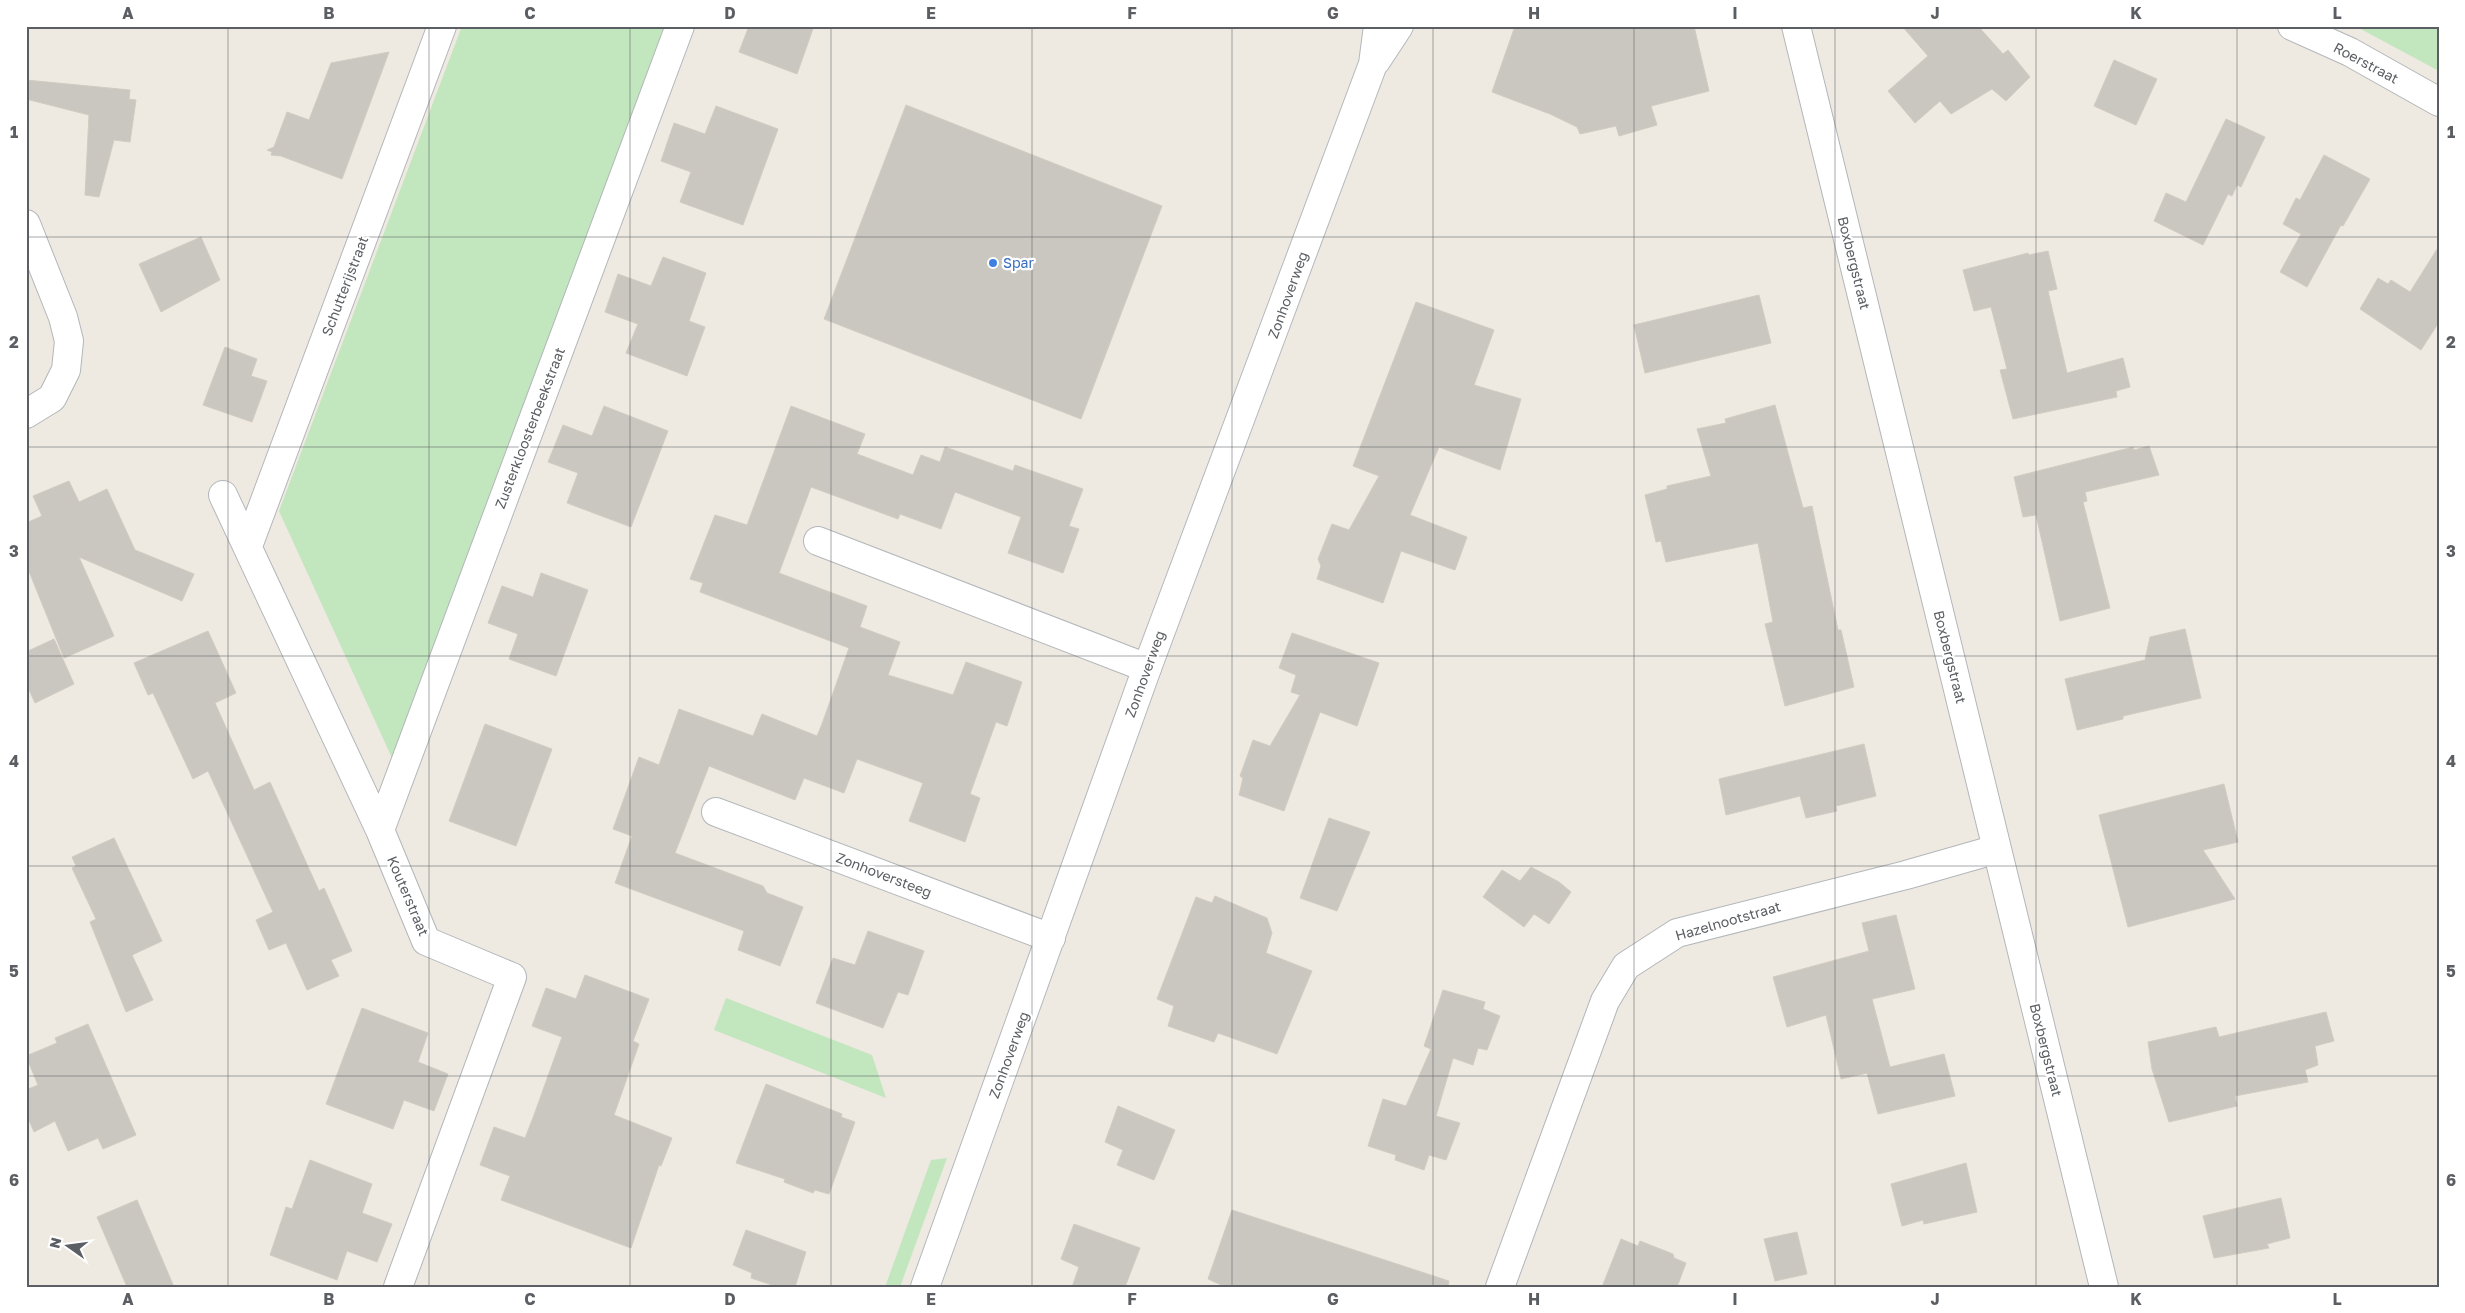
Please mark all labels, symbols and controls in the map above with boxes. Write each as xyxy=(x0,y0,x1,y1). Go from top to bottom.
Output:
text: A xyxy=(122,3,134,23)
text: B xyxy=(323,3,335,23)
text: C xyxy=(524,3,536,23)
text: D xyxy=(724,3,736,23)
text: E xyxy=(926,3,936,23)
text: F xyxy=(1127,3,1137,23)
text: G xyxy=(1327,3,1339,23)
text: H xyxy=(1528,3,1540,23)
text: I xyxy=(1732,3,1738,23)
text: J xyxy=(1930,3,1940,23)
text: K xyxy=(2130,3,2142,23)
text: L xyxy=(2332,3,2342,23)
street label: Roerstraat xyxy=(2331,38,2402,87)
text: 1 xyxy=(10,122,18,142)
text: 1 xyxy=(2447,122,2455,142)
street label: Boxbergstraat xyxy=(1835,214,1874,311)
street label: Schutterijstraat xyxy=(318,234,371,338)
street label: Zonhoverweg xyxy=(1264,249,1311,341)
place label: Spar xyxy=(1003,254,1034,271)
marker: Spar xyxy=(987,257,999,269)
text: 2 xyxy=(9,332,19,352)
text: 2 xyxy=(2446,332,2456,352)
street label: Zusterkloosterbeekstraat xyxy=(491,345,568,511)
text: 3 xyxy=(9,541,19,561)
text: 3 xyxy=(2446,541,2456,561)
street label: Boxbergstraat xyxy=(1931,608,1970,705)
street label: Zonhoverweg xyxy=(1121,628,1168,720)
text: 4 xyxy=(9,751,19,771)
text: 4 xyxy=(2446,751,2456,771)
street label: Zonhoversteeg xyxy=(834,849,934,901)
street label: Kouterstraat xyxy=(384,853,433,938)
street label: Hazelnootstraat xyxy=(1673,897,1783,944)
text: 5 xyxy=(9,961,19,981)
text: 5 xyxy=(2446,961,2456,981)
street label: Boxbergstraat xyxy=(2027,1001,2066,1098)
street label: Zonhoverweg xyxy=(985,1009,1032,1101)
text: 6 xyxy=(9,1170,19,1190)
text: 6 xyxy=(2446,1170,2456,1190)
north arrow xyxy=(42,1220,92,1270)
text: N xyxy=(45,1236,64,1250)
text: A xyxy=(122,1289,134,1309)
text: B xyxy=(323,1289,335,1309)
text: C xyxy=(524,1289,536,1309)
text: D xyxy=(724,1289,736,1309)
text: E xyxy=(926,1289,936,1309)
text: F xyxy=(1127,1289,1137,1309)
text: G xyxy=(1327,1289,1339,1309)
text: H xyxy=(1528,1289,1540,1309)
text: I xyxy=(1732,1289,1738,1309)
text: J xyxy=(1930,1289,1940,1309)
text: K xyxy=(2130,1289,2142,1309)
text: L xyxy=(2332,1289,2342,1309)

